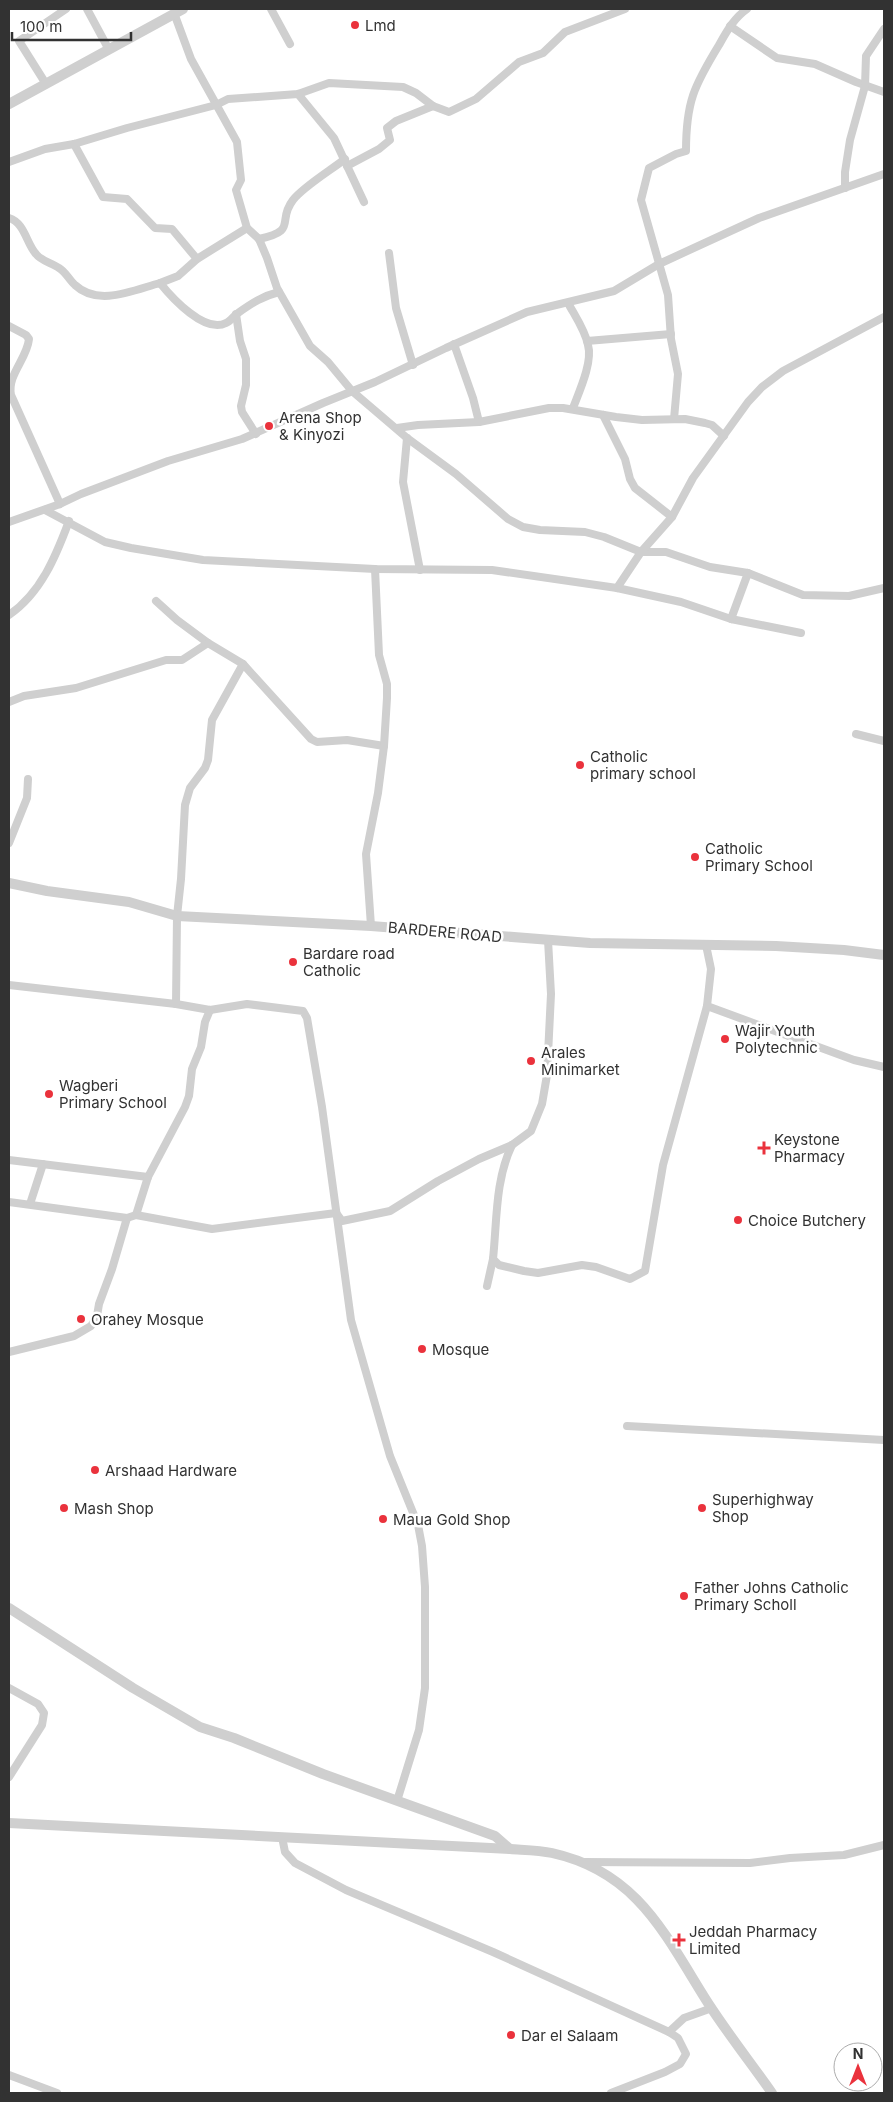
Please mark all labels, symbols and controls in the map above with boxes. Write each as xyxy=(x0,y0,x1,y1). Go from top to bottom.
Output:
scale bar xyxy=(12,10,131,42)
place label: Lmd xyxy=(365,16,396,35)
text: 100 m xyxy=(20,17,62,36)
marker: Lmd xyxy=(349,19,361,31)
place label: Arena Shop & Kinyozi xyxy=(279,408,362,444)
marker: Arena Shop & Kinyozi xyxy=(263,420,275,432)
place label: Catholic primary school xyxy=(590,747,696,783)
marker: Catholic primary school xyxy=(574,759,586,771)
place label: Catholic Primary School xyxy=(705,839,813,875)
marker: Catholic Primary School xyxy=(689,851,701,863)
street label: BARDERE ROAD xyxy=(387,918,503,946)
place label: Bardare road Catholic xyxy=(303,944,395,980)
marker: Bardare road Catholic xyxy=(287,956,299,968)
place label: Wajir Youth Polytechnic xyxy=(735,1021,818,1057)
marker: Wajir Youth Polytechnic xyxy=(719,1033,731,1045)
place label: Arales Minimarket xyxy=(541,1043,620,1079)
marker: Arales Minimarket xyxy=(525,1055,537,1067)
place label: Wagberi Primary School xyxy=(59,1076,167,1112)
marker: Wagberi Primary School xyxy=(43,1088,55,1100)
place label: Keystone Pharmacy xyxy=(774,1130,846,1166)
marker: Keystone Pharmacy xyxy=(758,1142,770,1154)
place label: Choice Butchery xyxy=(748,1211,866,1230)
marker: Choice Butchery xyxy=(732,1214,744,1226)
place label: Orahey Mosque xyxy=(91,1310,204,1329)
marker: Orahey Mosque xyxy=(75,1313,87,1325)
place label: Mosque xyxy=(432,1340,489,1359)
marker: Mosque xyxy=(416,1343,428,1355)
place label: Arshaad Hardware xyxy=(105,1461,237,1480)
marker: Arshaad Hardware xyxy=(89,1464,101,1476)
place label: Superhighway Shop xyxy=(712,1490,814,1526)
place label: Mash Shop xyxy=(74,1499,154,1518)
marker: Mash Shop xyxy=(58,1502,70,1514)
marker: Superhighway Shop xyxy=(696,1502,708,1514)
place label: Maua Gold Shop xyxy=(393,1510,510,1529)
marker: Maua Gold Shop xyxy=(377,1513,389,1525)
place label: Father Johns Catholic Primary Scholl xyxy=(694,1578,849,1614)
marker: Father Johns Catholic Primary Scholl xyxy=(678,1590,690,1602)
place label: Jeddah Pharmacy Limited xyxy=(689,1922,818,1958)
marker: Jeddah Pharmacy Limited xyxy=(673,1934,685,1946)
place label: Dar el Salaam xyxy=(521,2026,618,2045)
marker: Dar el Salaam xyxy=(505,2029,517,2041)
north arrow xyxy=(833,2042,883,2092)
text: N xyxy=(853,2045,863,2062)

